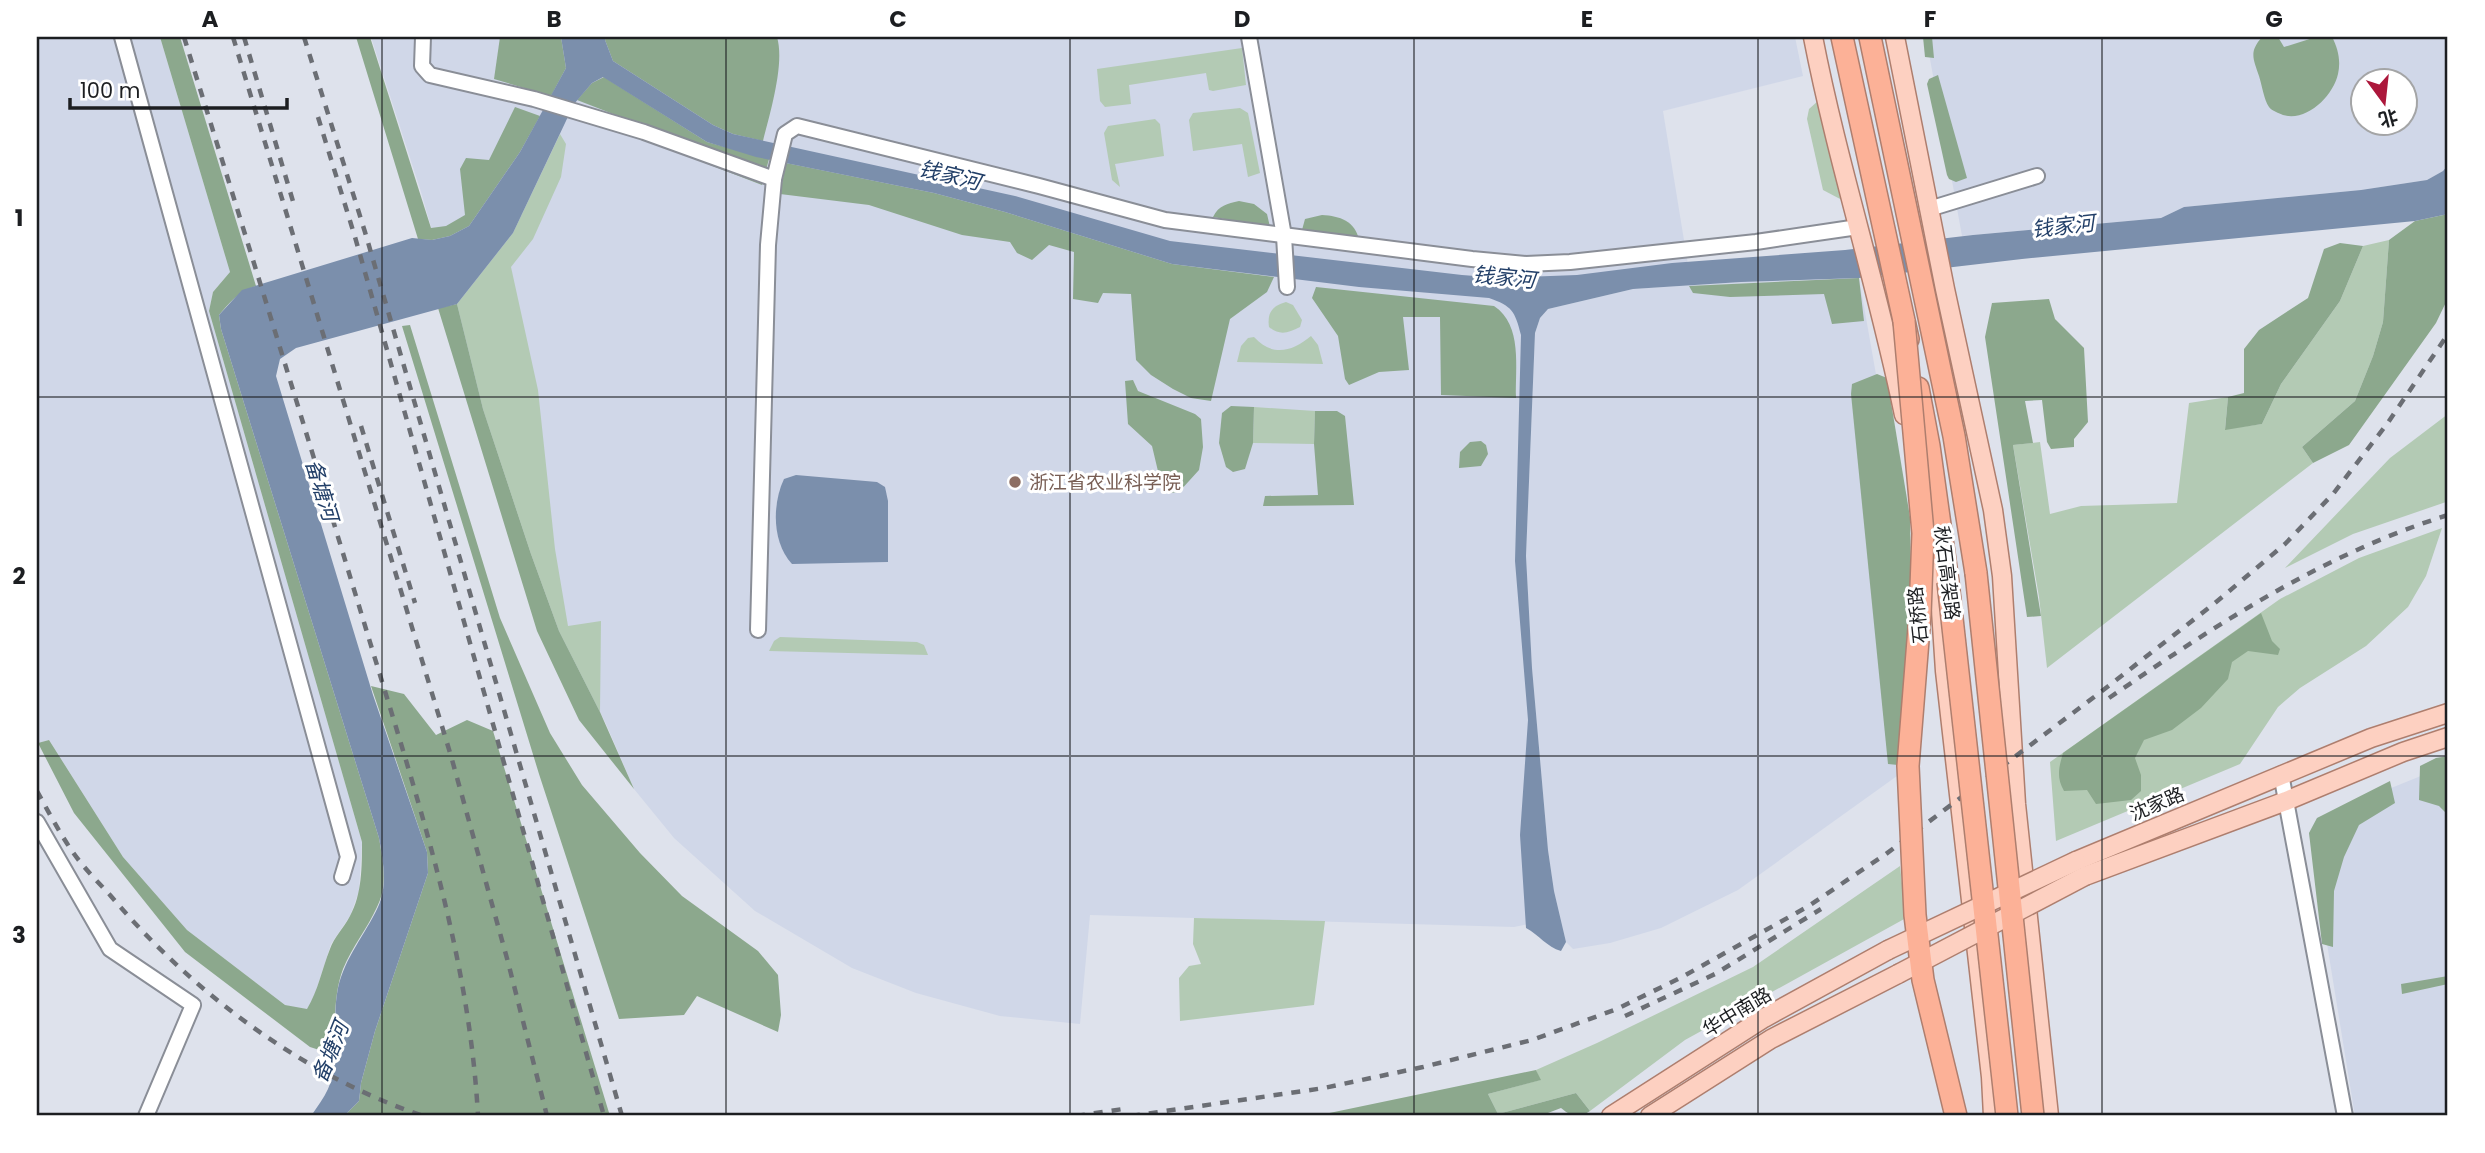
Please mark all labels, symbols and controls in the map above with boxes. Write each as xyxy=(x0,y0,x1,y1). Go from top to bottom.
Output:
text: A xyxy=(202,3,219,35)
text: B xyxy=(546,3,562,35)
text: C xyxy=(889,3,907,35)
text: D xyxy=(1234,3,1250,35)
text: E xyxy=(1581,3,1593,35)
text: F xyxy=(1924,3,1936,35)
text: G xyxy=(2265,3,2283,35)
scale bar xyxy=(70,66,287,110)
north arrow xyxy=(2348,66,2418,136)
text: 100 m xyxy=(80,76,140,105)
text: 北 xyxy=(2376,102,2401,133)
water label: 钱家河 xyxy=(916,153,988,198)
text: 1 xyxy=(15,202,23,234)
water label: 钱家河 xyxy=(2030,208,2100,244)
water label: 钱家河 xyxy=(1471,259,1541,295)
water label: 备塘河 xyxy=(299,456,346,528)
place label: 浙江省农业科学院 xyxy=(1029,469,1181,496)
marker: 浙江省农业科学院 xyxy=(1007,474,1023,490)
street label: 秋石高架路 xyxy=(1928,524,1966,622)
text: 2 xyxy=(12,560,26,592)
street label: 石桥路 xyxy=(1902,585,1934,645)
street label: 沈家路 xyxy=(2125,780,2189,828)
text: 3 xyxy=(12,919,26,951)
street label: 华中南路 xyxy=(1697,981,1777,1043)
water label: 备塘河 xyxy=(305,1014,357,1087)

